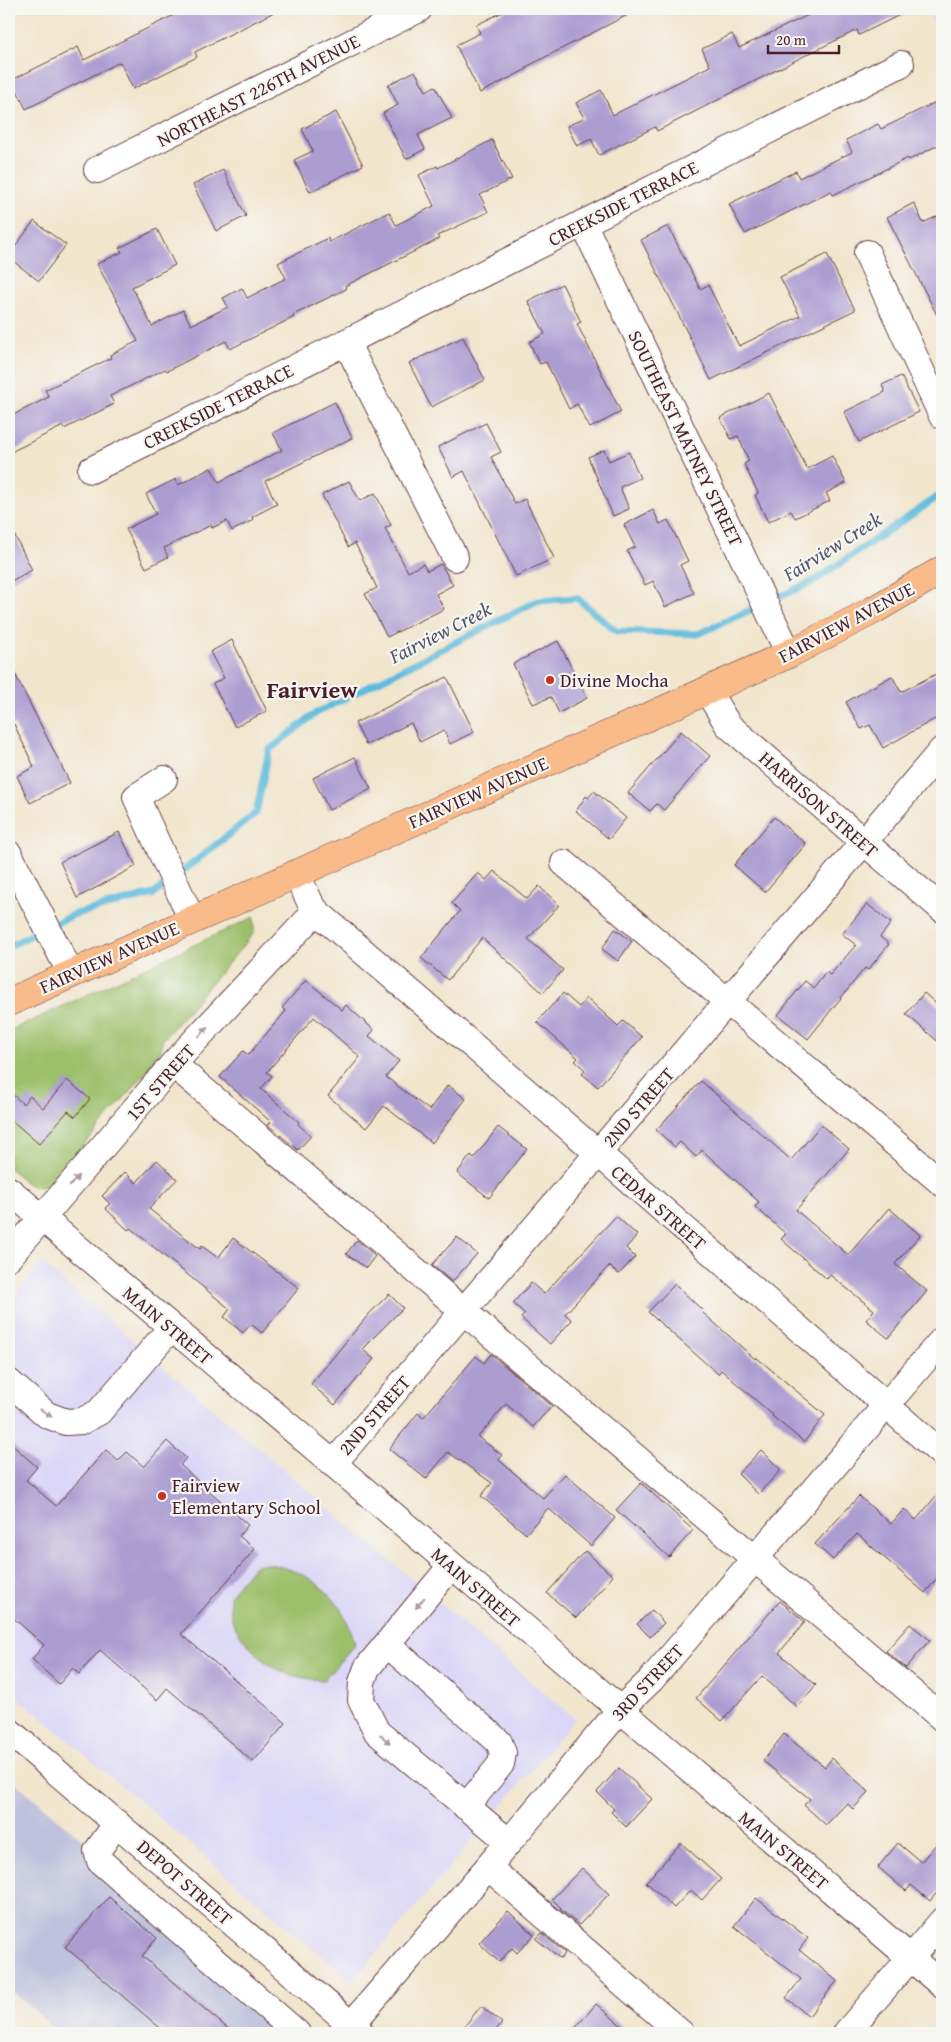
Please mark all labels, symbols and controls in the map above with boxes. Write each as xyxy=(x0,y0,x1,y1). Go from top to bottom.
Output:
scale bar xyxy=(768,22,840,54)
street label: NORTHEAST 226TH AVENUE xyxy=(152,26,365,153)
text: 20 m xyxy=(776,29,807,50)
street label: CREEKSIDE TERRACE xyxy=(543,153,703,253)
street label: SOUTHEAST MATNEY STREET xyxy=(621,325,751,551)
street label: CREEKSIDE TERRACE xyxy=(138,356,298,456)
water label: Fairview Creek xyxy=(776,504,888,588)
street label: FAIRVIEW AVENUE xyxy=(773,574,919,670)
water label: Fairview Creek xyxy=(383,593,497,671)
place label: Divine Mocha xyxy=(560,666,669,694)
district label: Fairview xyxy=(266,672,358,707)
marker: Divine Mocha xyxy=(544,674,556,686)
street label: HARRISON STREET xyxy=(753,744,885,864)
street label: FAIRVIEW AVENUE xyxy=(404,748,553,835)
street label: FAIRVIEW AVENUE xyxy=(35,913,184,1000)
one-way arrow xyxy=(197,1027,209,1039)
street label: 1ST STREET xyxy=(119,1037,202,1127)
street label: 2ND STREET xyxy=(595,1061,681,1153)
street label: CEDAR STREET xyxy=(605,1158,713,1257)
one-way arrow xyxy=(68,1175,79,1188)
street label: MAIN STREET xyxy=(117,1279,220,1371)
street label: 2ND STREET xyxy=(331,1369,417,1461)
one-way arrow xyxy=(39,1408,53,1417)
place label: Fairview Elementary School xyxy=(172,1471,321,1521)
marker: Fairview Elementary School xyxy=(156,1490,168,1502)
street label: MAIN STREET xyxy=(425,1540,527,1634)
one-way arrow xyxy=(415,1597,426,1610)
street label: 3RD STREET xyxy=(604,1637,690,1727)
one-way arrow xyxy=(378,1733,390,1745)
street label: MAIN STREET xyxy=(733,1804,836,1896)
street label: DEPOT STREET xyxy=(131,1833,239,1932)

